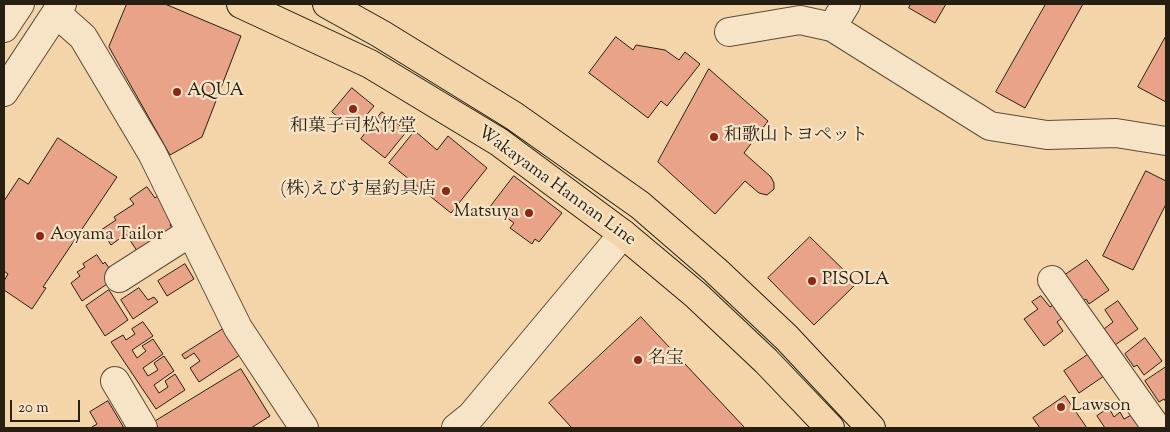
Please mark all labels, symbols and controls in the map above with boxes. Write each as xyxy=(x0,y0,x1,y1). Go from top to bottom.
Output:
place label: AQUA xyxy=(187,81,244,103)
marker: AQUA xyxy=(171,86,183,98)
marker: 和菓子司松竹堂 xyxy=(347,103,359,115)
place label: 和菓子司松竹堂 xyxy=(290,117,416,139)
street label: Wakayama Hannan Line xyxy=(472,122,640,252)
place label: 和歌山トヨペット xyxy=(724,126,868,148)
marker: 和歌山トヨペット xyxy=(708,131,720,143)
place label: (株)えびす屋釣具店 xyxy=(280,180,436,202)
marker: (株)えびす屋釣具店 xyxy=(440,185,452,197)
place label: Matsuya xyxy=(453,202,519,224)
marker: Matsuya xyxy=(523,207,535,219)
place label: Aoyama Tailor xyxy=(50,225,163,247)
marker: Aoyama Tailor xyxy=(34,230,46,242)
place label: PISOLA xyxy=(822,270,890,292)
marker: PISOLA xyxy=(806,275,818,287)
place label: 名宝 xyxy=(648,349,684,371)
marker: 名宝 xyxy=(632,354,644,366)
scale bar xyxy=(12,390,82,422)
place label: Lawson xyxy=(1071,396,1131,418)
text: 20 m xyxy=(18,398,49,419)
marker: Lawson xyxy=(1055,401,1067,413)

